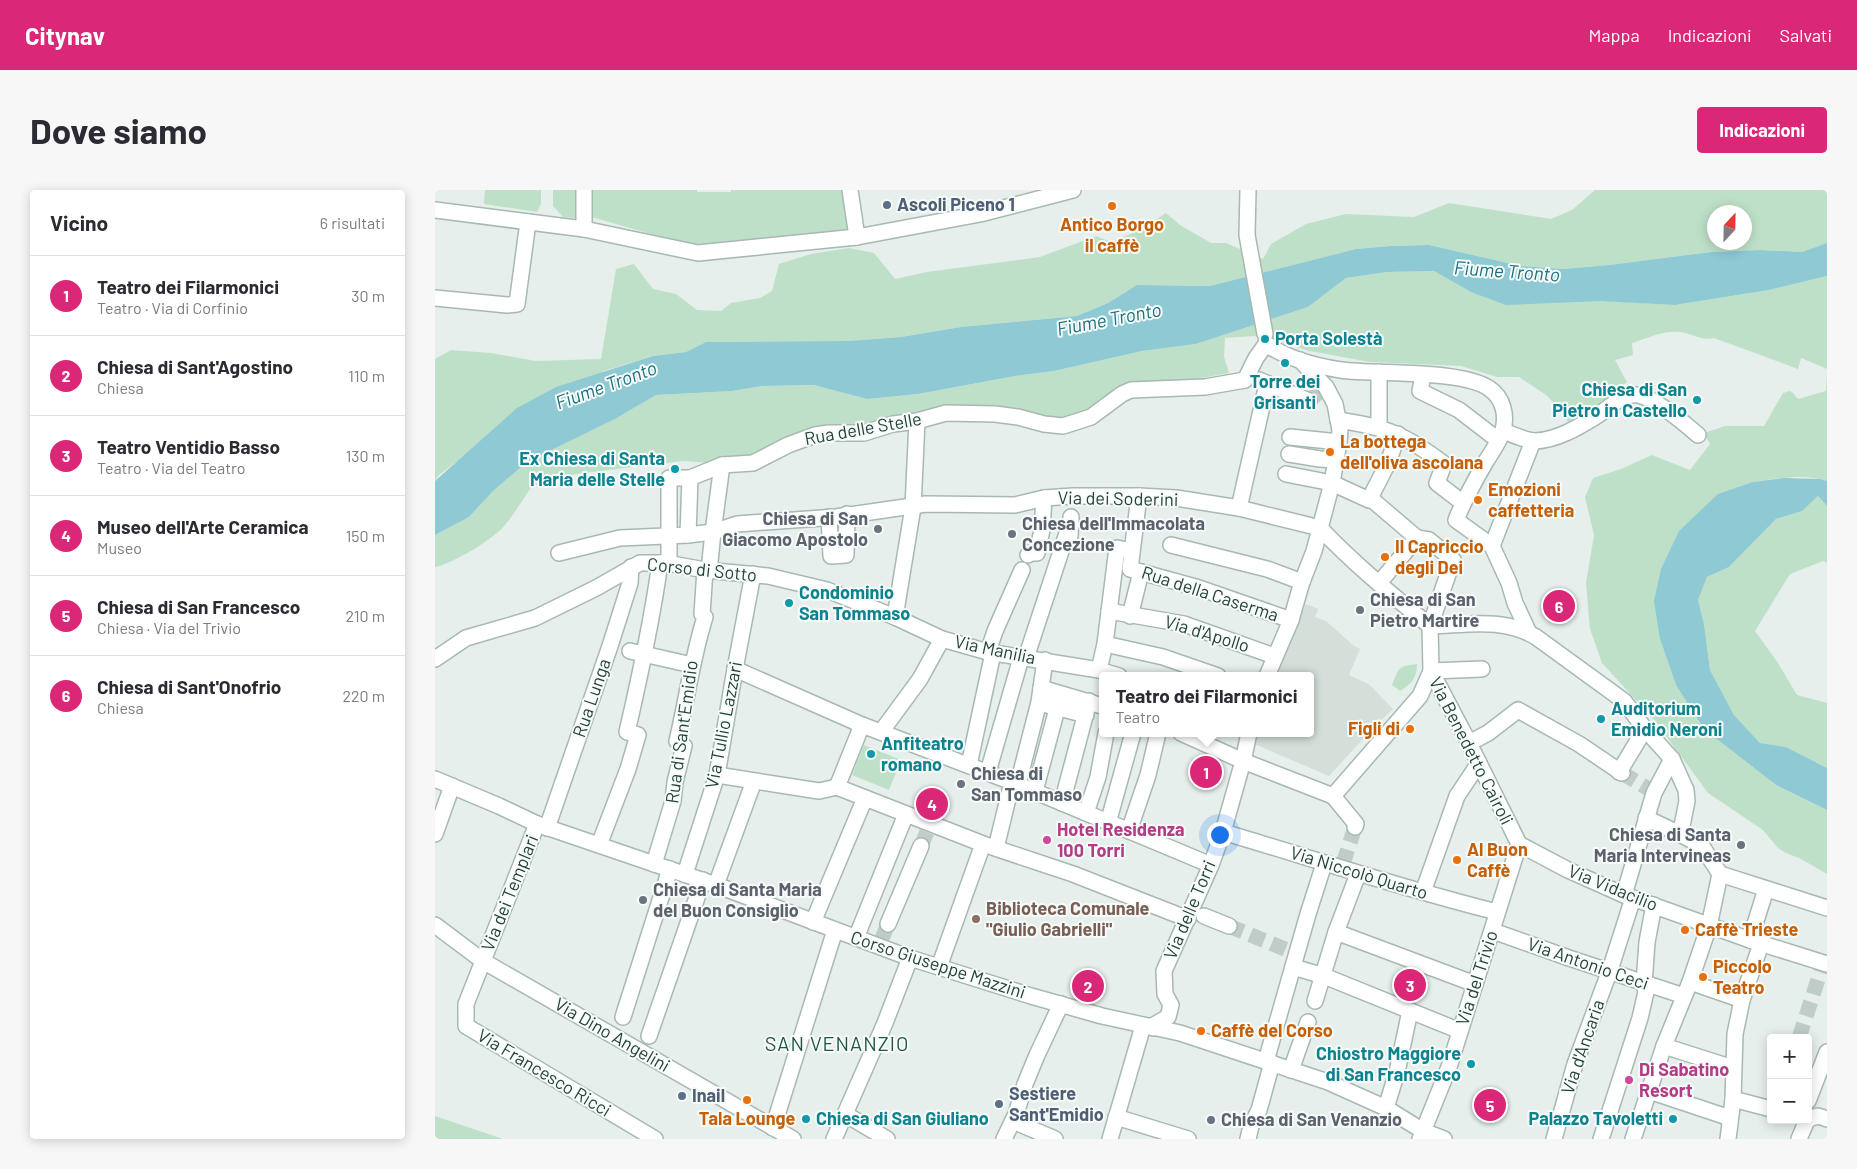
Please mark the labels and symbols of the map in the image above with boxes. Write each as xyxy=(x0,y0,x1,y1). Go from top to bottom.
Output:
place label: Ascoli Piceno 1 xyxy=(897,193,1015,215)
marker: Ascoli Piceno 1 xyxy=(881,199,893,211)
marker: Antico Borgo il caffè xyxy=(1106,200,1118,212)
north arrow xyxy=(1707,205,1752,250)
place label: Antico Borgo il caffè xyxy=(1060,213,1164,256)
water label: Fiume Tronto xyxy=(1453,255,1561,286)
water label: Fiume Tronto xyxy=(1055,297,1163,340)
place label: Porta Solestà xyxy=(1275,327,1382,349)
marker: Porta Solestà xyxy=(1259,333,1271,345)
water label: Fiume Tronto xyxy=(552,356,660,414)
marker: Torre dei Grisanti xyxy=(1279,357,1291,369)
place label: Torre dei Grisanti xyxy=(1250,370,1320,413)
place label: Chiesa di San Pietro in Castello xyxy=(1552,378,1687,421)
marker: Chiesa di San Pietro in Castello xyxy=(1691,394,1703,406)
street label: Rua delle Stelle xyxy=(803,407,923,449)
place label: La bottega dell'oliva ascolana xyxy=(1340,430,1483,473)
marker: La bottega dell'oliva ascolana xyxy=(1324,446,1336,458)
place label: Ex Chiesa di Santa Maria delle Stelle xyxy=(519,447,665,490)
marker: Ex Chiesa di Santa Maria delle Stelle xyxy=(669,463,681,475)
place label: Emozioni caffetteria xyxy=(1488,478,1574,521)
street label: Via dei Soderini xyxy=(1057,486,1179,510)
marker: Emozioni caffetteria xyxy=(1472,494,1484,506)
place label: Chiesa di San Giacomo Apostolo xyxy=(722,507,868,550)
place label: Chiesa dell'Immacolata Concezione xyxy=(1022,512,1205,555)
marker: Chiesa di San Giacomo Apostolo xyxy=(872,523,884,535)
marker: Chiesa dell'Immacolata Concezione xyxy=(1006,528,1018,540)
place label: Il Capriccio degli Dei xyxy=(1395,535,1484,578)
marker: Il Capriccio degli Dei xyxy=(1379,551,1391,563)
street label: Corso di Sotto xyxy=(646,552,758,586)
street label: Rua della Caserma xyxy=(1139,561,1282,626)
place label: Condominio San Tommaso xyxy=(799,581,910,624)
pin: 6 xyxy=(1543,587,1575,625)
place label: Chiesa di San Pietro Martire xyxy=(1370,588,1480,631)
marker: Condominio San Tommaso xyxy=(783,597,795,609)
marker: Chiesa di San Pietro Martire xyxy=(1354,604,1366,616)
street label: Via d'Apollo xyxy=(1162,610,1252,656)
street label: Via Manilia xyxy=(953,630,1038,668)
street label: Rua Lunga xyxy=(567,655,615,740)
street label: Rua di Sant'Emidio xyxy=(660,659,702,805)
street label: Via Tullio Lazzari xyxy=(700,659,746,790)
street label: Via Benedetto Cairoli xyxy=(1425,673,1519,828)
place label: Auditorium Emidio Neroni xyxy=(1611,697,1722,740)
marker: Auditorium Emidio Neroni xyxy=(1595,713,1607,725)
place label: Figli di xyxy=(1348,717,1400,739)
marker: Figli di xyxy=(1404,723,1416,735)
place label: Anfiteatro romano xyxy=(881,732,964,775)
marker: Anfiteatro romano xyxy=(865,748,877,760)
pin: 1 xyxy=(1190,753,1222,791)
place label: Chiesa di San Tommaso xyxy=(971,762,1082,805)
marker: Chiesa di San Tommaso xyxy=(955,778,967,790)
pin: 4 xyxy=(916,785,948,823)
place label: Hotel Residenza 100 Torri xyxy=(1057,818,1185,861)
your location xyxy=(1207,822,1233,848)
place label: Chiesa di Santa Maria Intervineas xyxy=(1594,823,1731,866)
street label: Via dei Templari xyxy=(476,831,542,954)
marker: Hotel Residenza 100 Torri xyxy=(1041,834,1053,846)
place label: Al Buon Caffè xyxy=(1467,838,1528,881)
marker: Chiesa di Santa Maria Intervineas xyxy=(1735,839,1747,851)
street label: Via Niccolò Quarto xyxy=(1288,841,1431,903)
marker: Al Buon Caffè xyxy=(1451,854,1463,866)
street label: Via delle Torri xyxy=(1158,857,1220,962)
street label: Via Vidacilio xyxy=(1565,859,1661,915)
place label: Chiesa di Santa Maria del Buon Consiglio xyxy=(653,878,822,921)
marker: Chiesa di Santa Maria del Buon Consiglio xyxy=(637,894,649,906)
place label: Biblioteca Comunale "Giulio Gabrielli" xyxy=(986,897,1150,940)
marker: Biblioteca Comunale "Giulio Gabrielli" xyxy=(970,913,982,925)
place label: Caffè Trieste xyxy=(1695,918,1798,940)
marker: Caffè Trieste xyxy=(1679,924,1691,936)
street label: Corso Giuseppe Mazzini xyxy=(848,925,1029,1003)
street label: Via del Trivio xyxy=(1450,927,1502,1028)
street label: Via Antonio Ceci xyxy=(1525,932,1652,994)
place label: Piccolo Teatro xyxy=(1713,955,1772,998)
pin: 3 xyxy=(1394,966,1426,1004)
pin: 2 xyxy=(1072,967,1104,1005)
marker: Piccolo Teatro xyxy=(1697,971,1709,983)
street label: Via Dino Angelini xyxy=(551,992,674,1076)
street label: Via d'Ancaria xyxy=(1556,997,1608,1097)
place label: Caffè del Corso xyxy=(1211,1019,1333,1041)
street label: Via Francesco Ricci xyxy=(474,1024,615,1121)
marker: Caffè del Corso xyxy=(1195,1025,1207,1037)
district label: SAN VENANZIO xyxy=(765,1031,909,1055)
place label: Chiostro Maggiore di San Francesco xyxy=(1316,1042,1461,1085)
marker: Chiostro Maggiore di San Francesco xyxy=(1465,1058,1477,1070)
place label: Di Sabatino Resort xyxy=(1639,1058,1729,1101)
marker: Di Sabatino Resort xyxy=(1623,1074,1635,1086)
place label: Sestiere Sant'Emidio xyxy=(1009,1082,1104,1125)
place label: Inail xyxy=(692,1084,725,1106)
pin: 5 xyxy=(1474,1086,1506,1124)
marker: Inail xyxy=(676,1090,688,1102)
marker: Tala Lounge xyxy=(741,1094,753,1106)
marker: Sestiere Sant'Emidio xyxy=(993,1098,1005,1110)
place label: Tala Lounge xyxy=(699,1107,796,1129)
place label: Chiesa di San Giuliano xyxy=(816,1107,989,1129)
place label: Palazzo Tavoletti xyxy=(1529,1107,1663,1129)
place label: Chiesa di San Venanzio xyxy=(1221,1108,1402,1130)
marker: Chiesa di San Giuliano xyxy=(800,1113,812,1125)
marker: Palazzo Tavoletti xyxy=(1667,1113,1679,1125)
marker: Chiesa di San Venanzio xyxy=(1205,1114,1217,1126)

